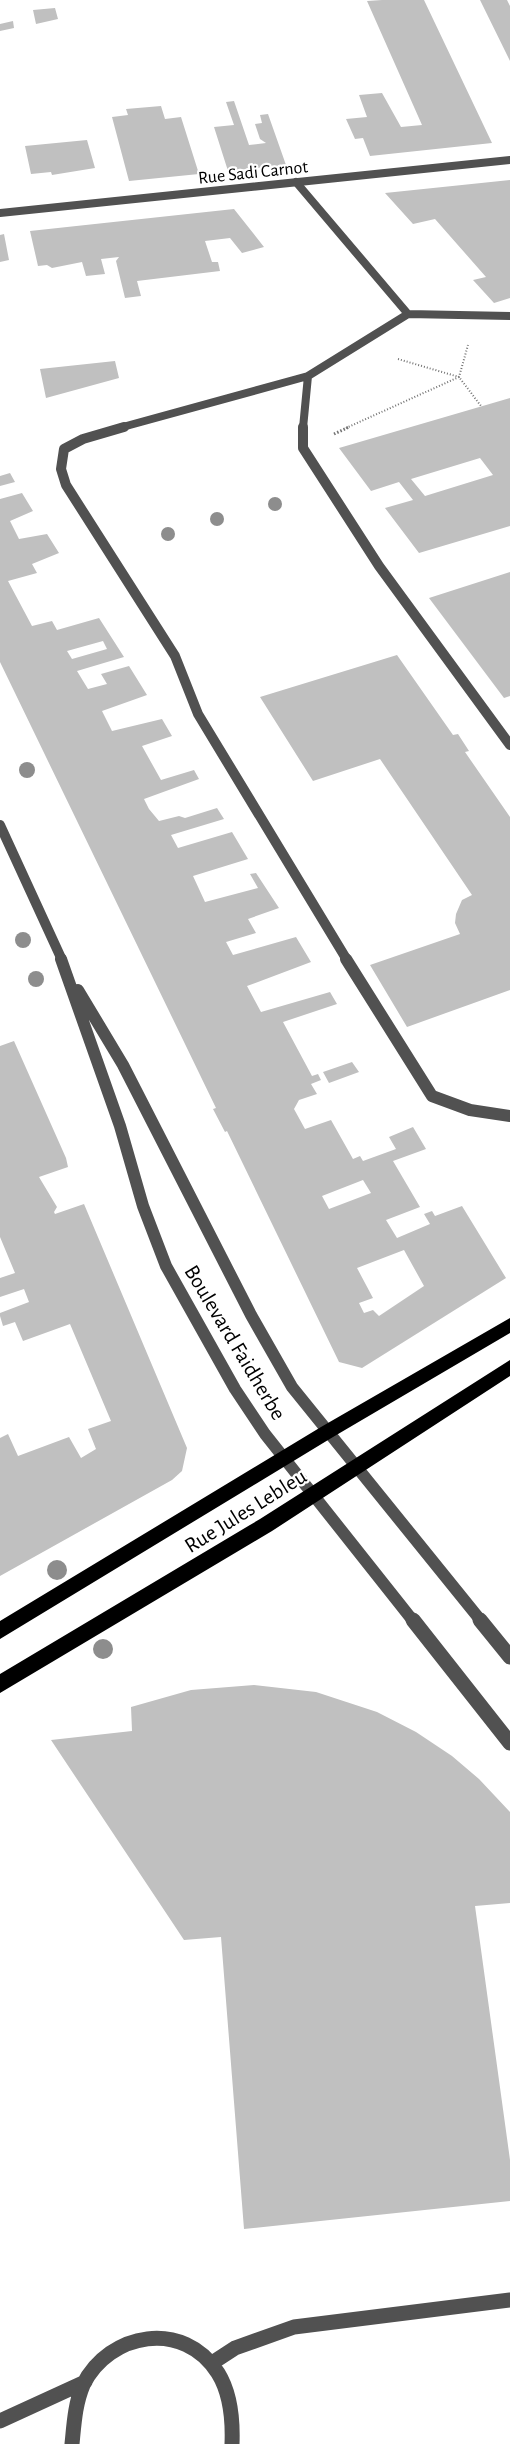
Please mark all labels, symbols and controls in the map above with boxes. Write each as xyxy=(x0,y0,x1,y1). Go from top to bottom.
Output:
street label: Rue Sadi Carnot xyxy=(197,158,309,188)
street label: Boulevard Faidherbe xyxy=(180,1261,290,1424)
street label: Rue Jules Lebleu xyxy=(181,1465,310,1557)

